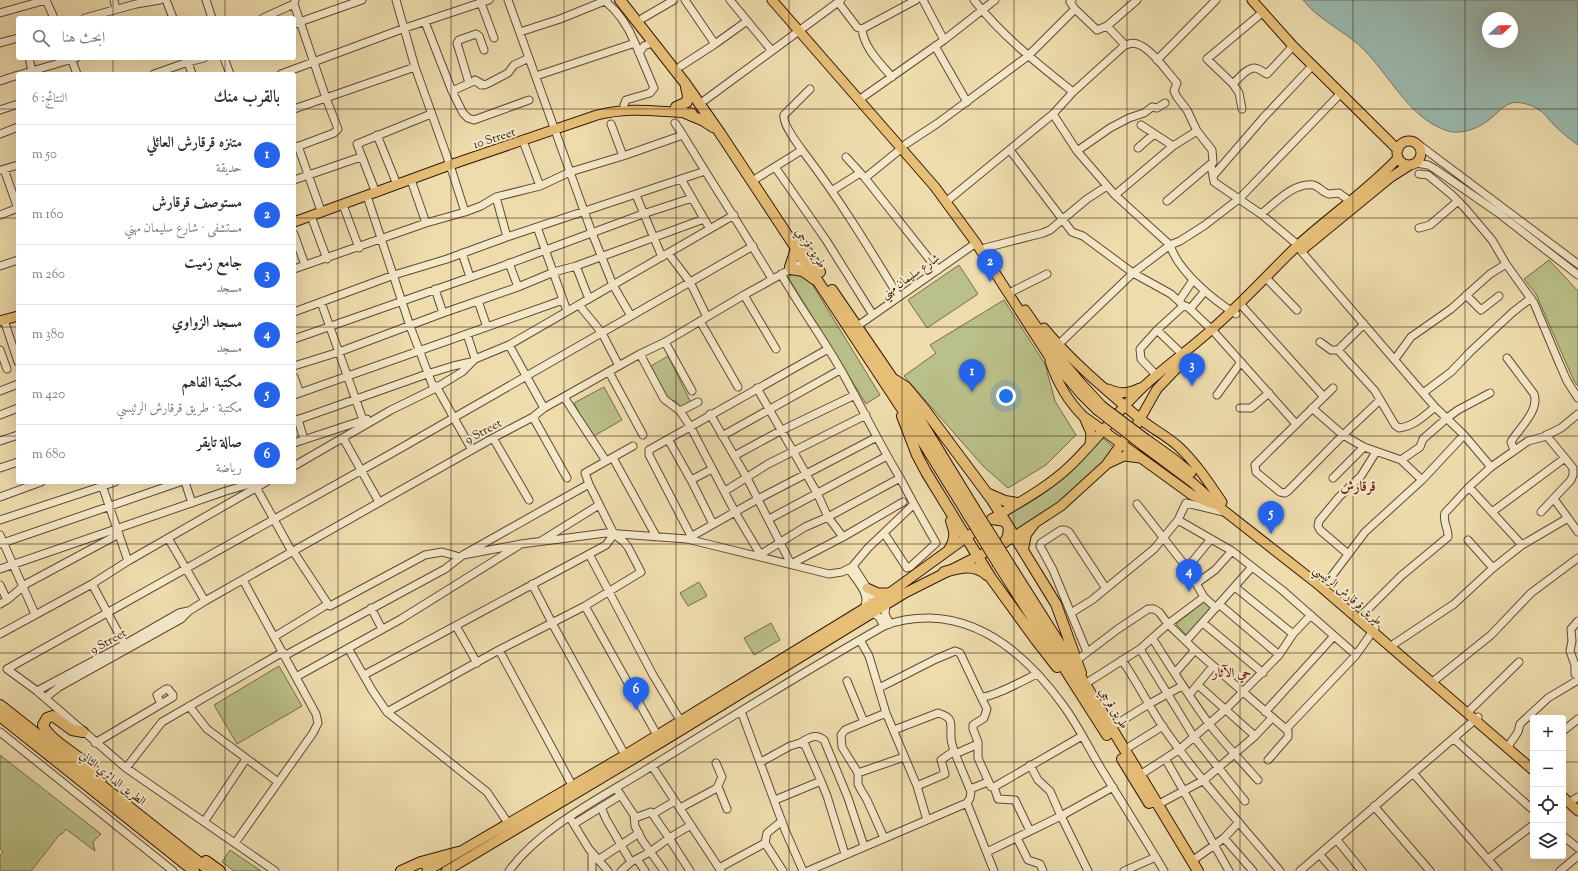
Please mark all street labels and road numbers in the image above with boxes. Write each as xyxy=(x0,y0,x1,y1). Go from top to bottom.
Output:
street label: 10 Street xyxy=(471,124,518,154)
street label: طريق قرجي xyxy=(790,225,830,273)
street label: شارع سليمان مهني xyxy=(877,250,945,305)
street label: 9 Street xyxy=(462,415,505,449)
street label: طريق قرقارش الرئيسي xyxy=(1308,561,1386,631)
street label: 9 Street xyxy=(87,624,130,659)
street label: طريق قرجي xyxy=(1094,684,1133,733)
street label: الطريق الدائري الثاني xyxy=(75,747,150,811)

